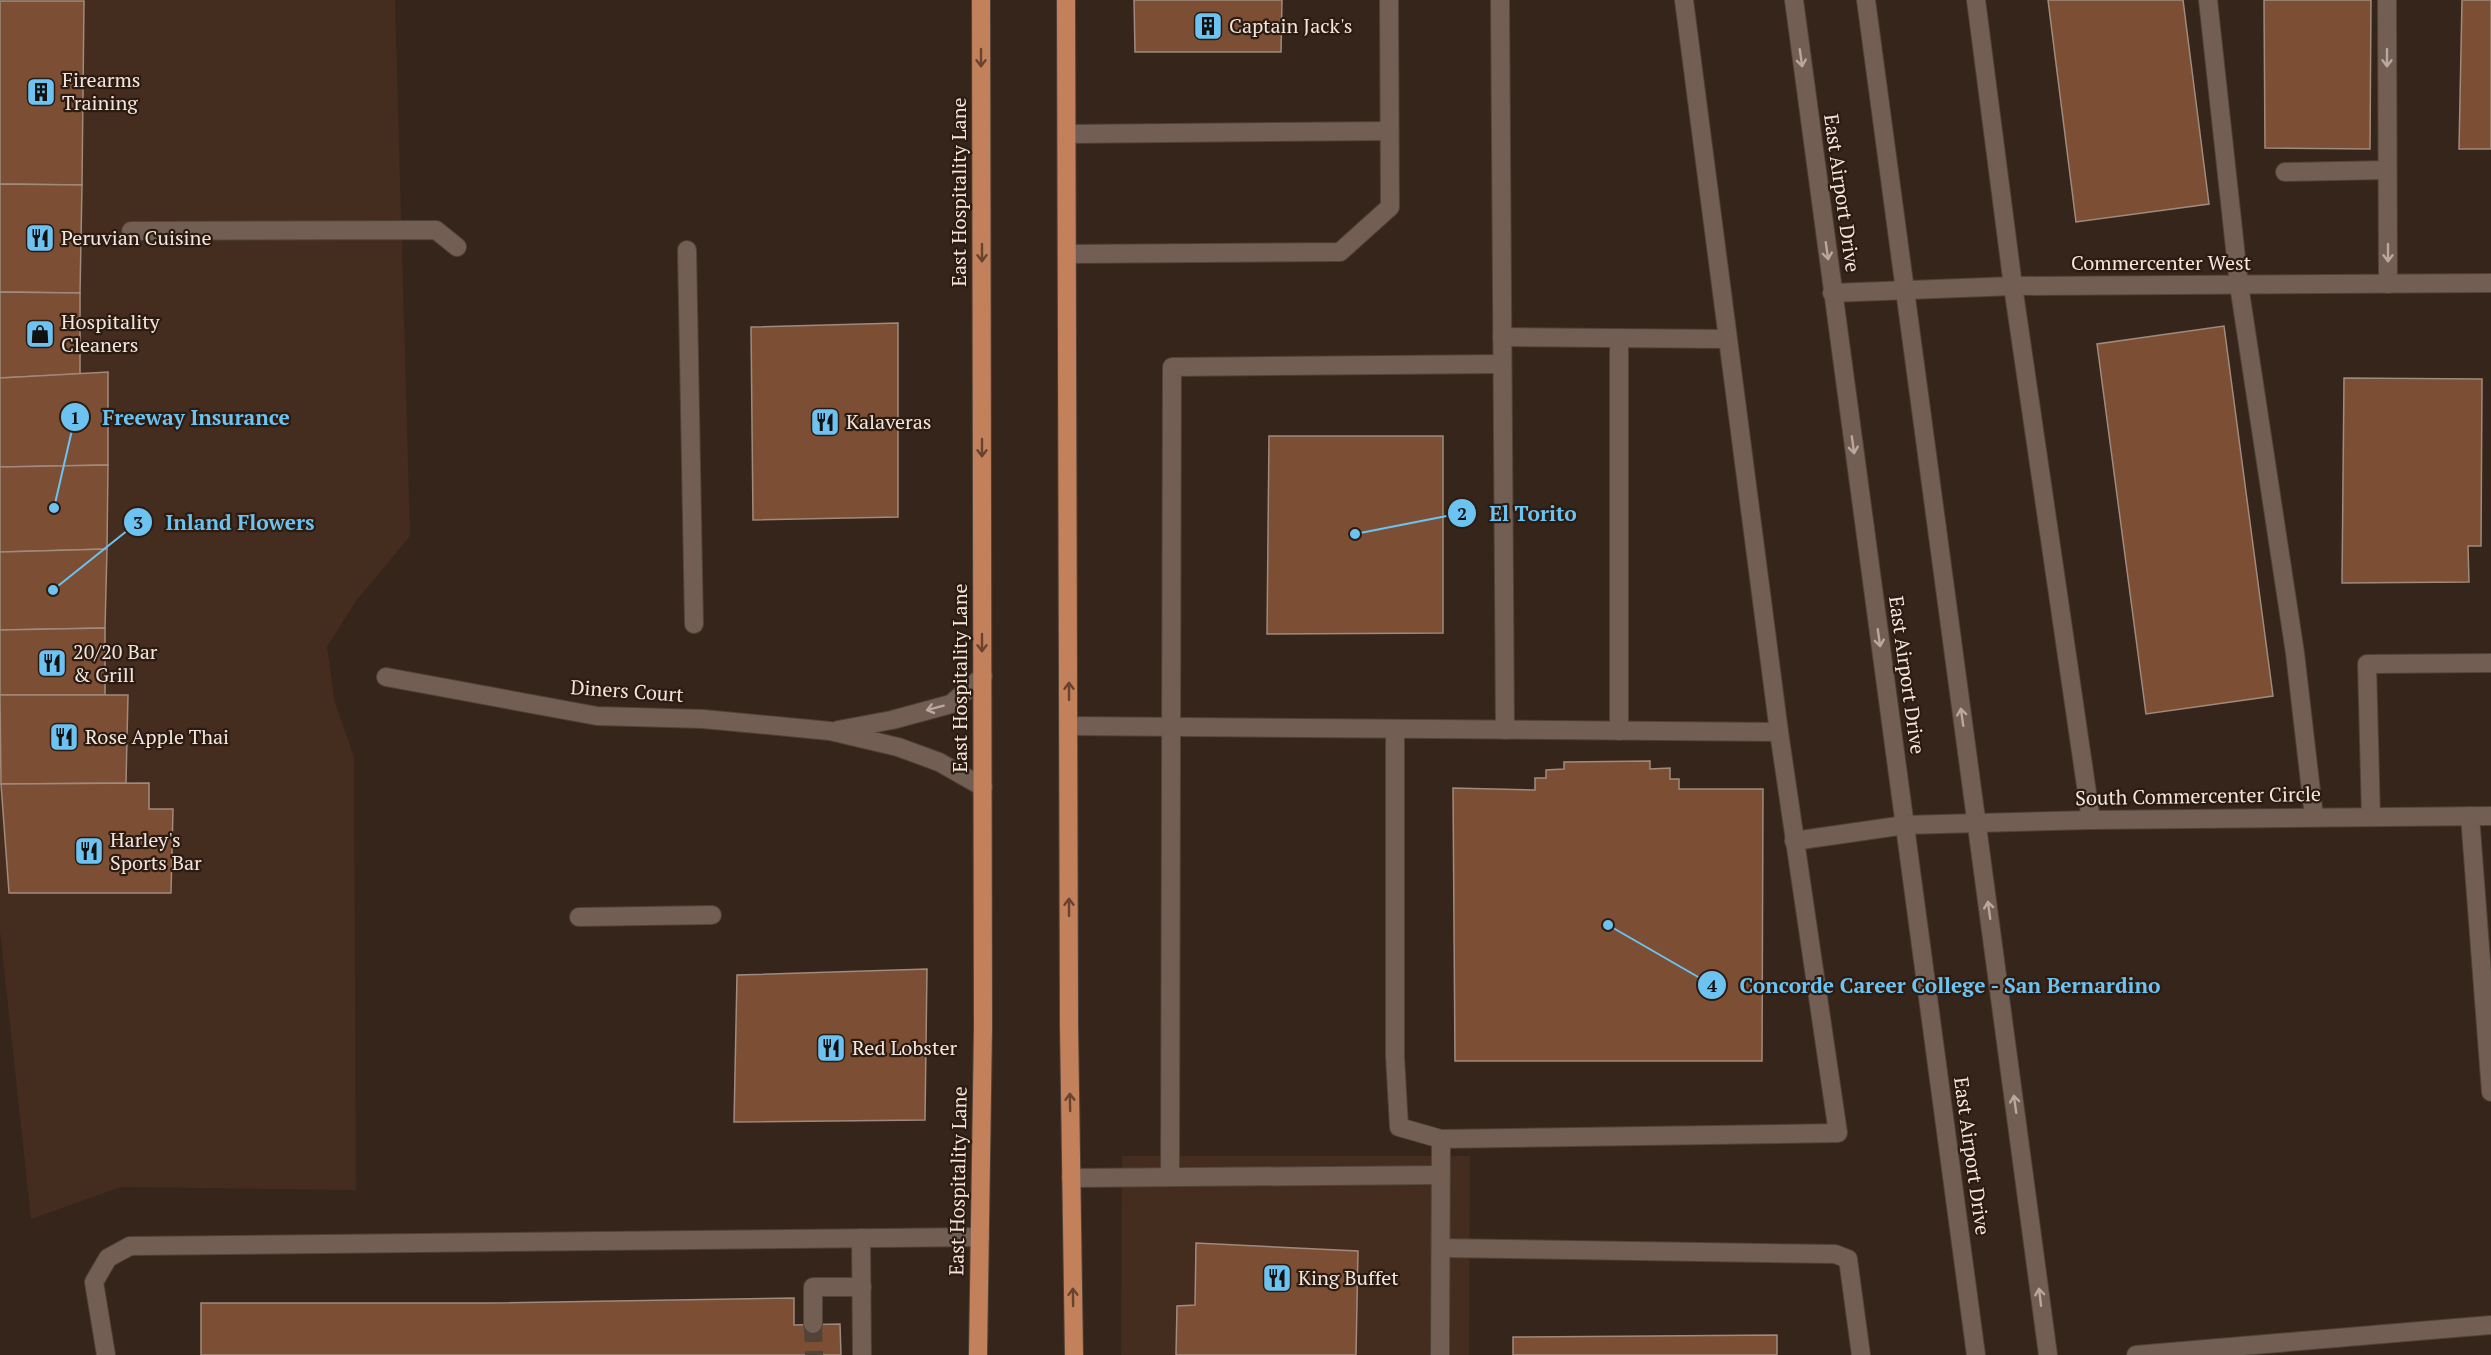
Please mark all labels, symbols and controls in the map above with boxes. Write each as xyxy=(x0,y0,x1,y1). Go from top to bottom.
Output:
building icon: Captain Jack's xyxy=(1192,10,1224,42)
place label: Captain Jack's xyxy=(1229,12,1352,39)
one-way arrow xyxy=(975,48,987,68)
one-way arrow xyxy=(1796,48,1807,67)
one-way arrow xyxy=(2381,48,2393,68)
place label: Firearms Training xyxy=(62,66,140,116)
building icon: Firearms Training xyxy=(25,76,57,108)
street label: East Hospitality Lane xyxy=(945,97,972,287)
street label: East Airport Drive xyxy=(1818,112,1867,274)
restaurant icon: Peruvian Cuisine xyxy=(24,222,56,254)
place label: Peruvian Cuisine xyxy=(61,224,212,251)
one-way arrow xyxy=(1821,241,1832,261)
one-way arrow xyxy=(976,243,988,263)
one-way arrow xyxy=(2382,243,2394,263)
street label: Commercenter West xyxy=(2071,249,2252,276)
place label: Hospitality Cleaners xyxy=(61,308,161,358)
shop icon: Hospitality Cleaners xyxy=(24,318,56,350)
callout: Freeway Insurance xyxy=(60,398,302,437)
text: Freeway Insurance xyxy=(102,403,290,431)
text: 1 xyxy=(70,405,80,429)
restaurant icon: Kalaveras xyxy=(809,406,841,438)
place label: Kalaveras xyxy=(846,408,931,435)
one-way arrow xyxy=(1848,434,1859,454)
one-way arrow xyxy=(976,438,988,458)
callout: El Torito xyxy=(1447,494,1589,533)
text: El Torito xyxy=(1489,499,1577,527)
text: 2 xyxy=(1457,501,1467,525)
callout: Inland Flowers xyxy=(123,503,326,542)
text: Inland Flowers xyxy=(165,508,315,536)
text: 3 xyxy=(133,510,143,534)
street label: East Hospitality Lane xyxy=(946,583,973,773)
street label: East Airport Drive xyxy=(1883,594,1932,756)
one-way arrow xyxy=(1874,627,1885,647)
one-way arrow xyxy=(976,633,988,653)
place label: 20/20 Bar & Grill xyxy=(73,638,158,688)
restaurant icon: 20/20 Bar & Grill xyxy=(36,647,68,679)
street label: Diners Court xyxy=(570,673,685,708)
one-way arrow xyxy=(1063,681,1075,701)
one-way arrow xyxy=(926,703,945,715)
one-way arrow xyxy=(1956,708,1967,728)
restaurant icon: Rose Apple Thai xyxy=(48,721,80,753)
place label: Rose Apple Thai xyxy=(85,723,229,750)
street label: South Commercenter Circle xyxy=(2075,780,2321,811)
place label: Harley's Sports Bar xyxy=(110,826,202,876)
restaurant icon: Harley's Sports Bar xyxy=(73,835,105,867)
one-way arrow xyxy=(1063,897,1075,917)
one-way arrow xyxy=(1983,901,1994,921)
callout: Concorde Career College - San Bernardino xyxy=(1697,966,2173,1005)
text: Concorde Career College - San Bernardino xyxy=(1740,971,2160,999)
text: 4 xyxy=(1707,973,1718,997)
restaurant icon: Red Lobster xyxy=(815,1032,847,1064)
place label: Red Lobster xyxy=(852,1034,957,1061)
street label: East Airport Drive xyxy=(1948,1075,1997,1237)
street label: East Hospitality Lane xyxy=(942,1086,973,1276)
one-way arrow xyxy=(1064,1092,1076,1112)
one-way arrow xyxy=(2009,1094,2020,1114)
restaurant icon: King Buffet xyxy=(1261,1262,1293,1294)
place label: King Buffet xyxy=(1298,1264,1399,1291)
one-way arrow xyxy=(1067,1287,1079,1307)
one-way arrow xyxy=(2035,1288,2046,1307)

